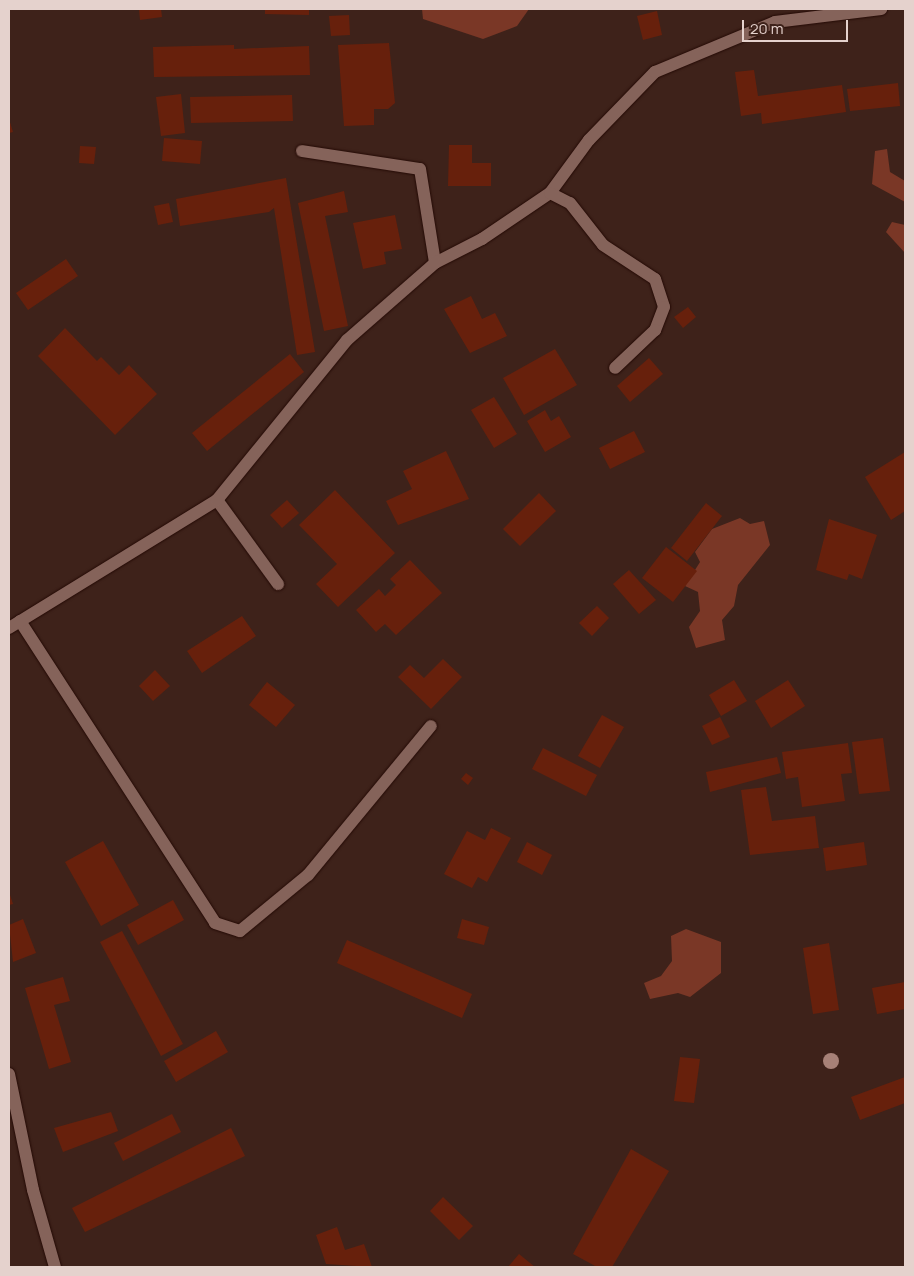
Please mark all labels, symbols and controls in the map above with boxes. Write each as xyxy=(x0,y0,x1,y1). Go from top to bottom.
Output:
scale bar xyxy=(744,10,850,42)
text: 20 m xyxy=(750,18,783,39)

